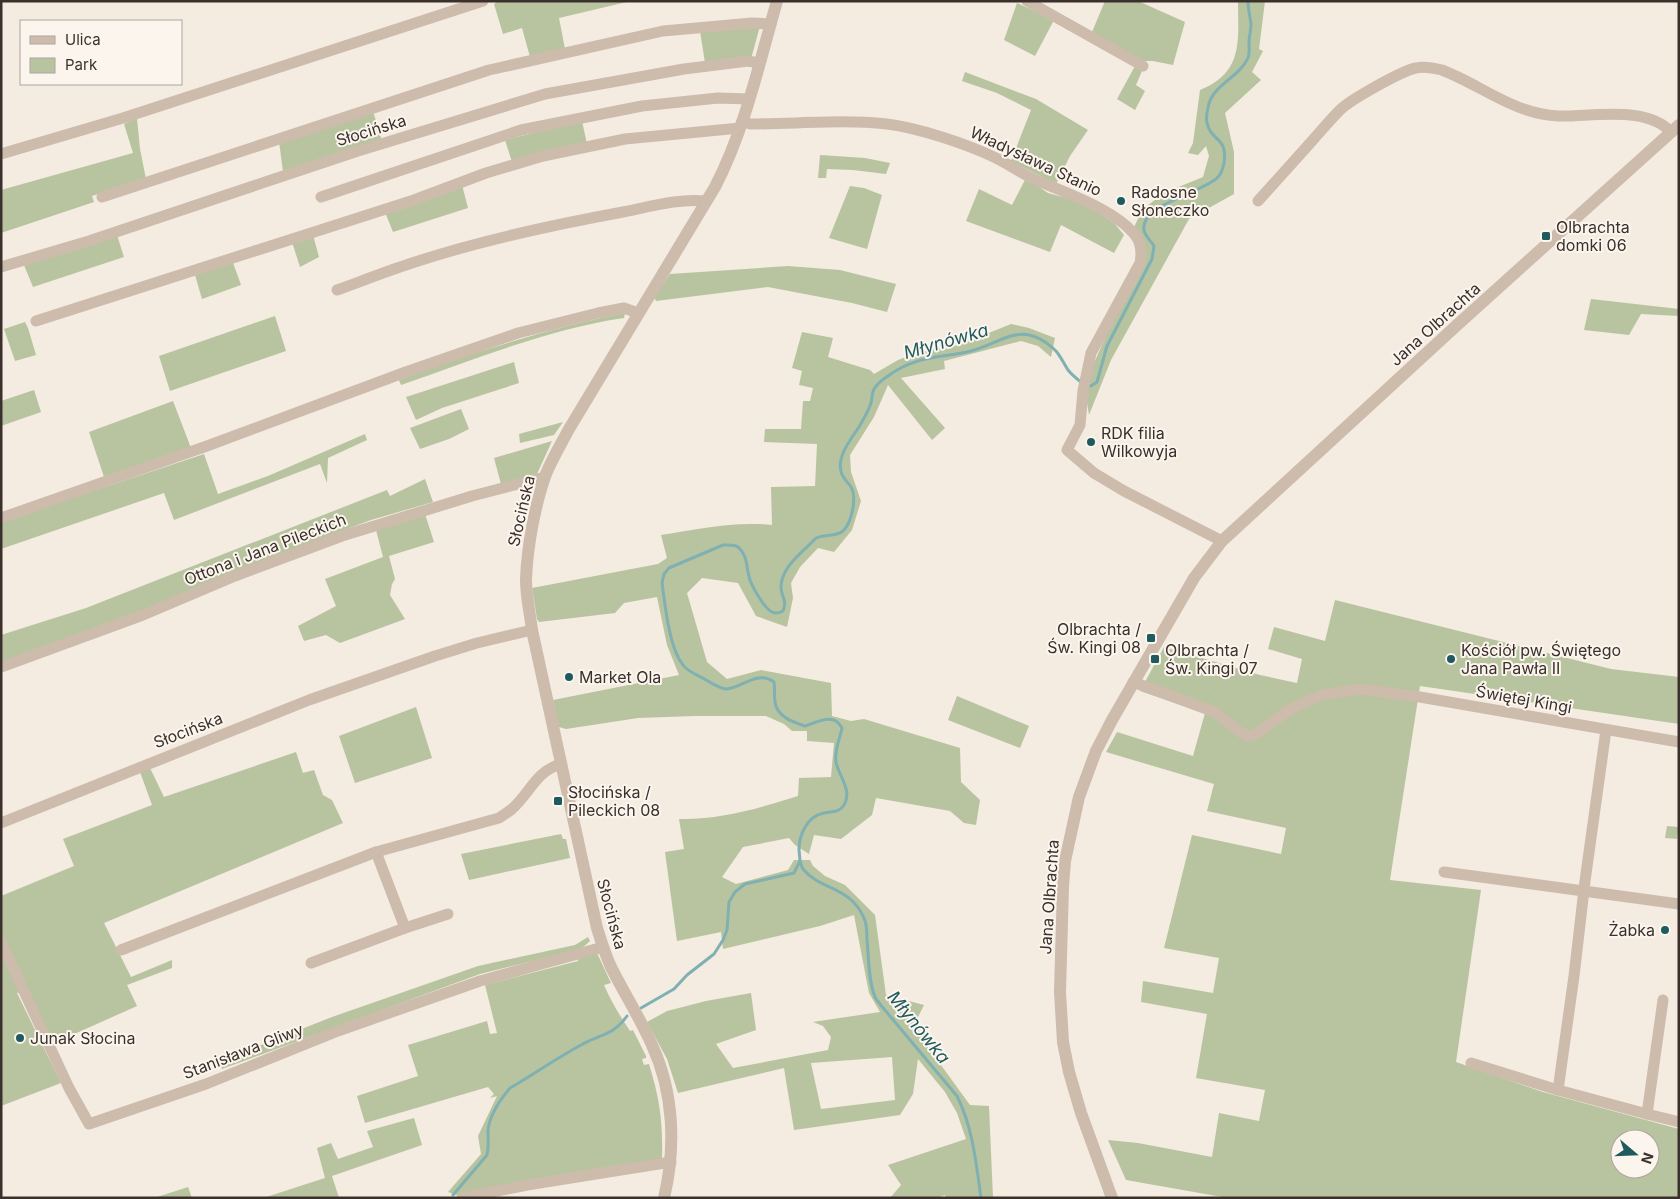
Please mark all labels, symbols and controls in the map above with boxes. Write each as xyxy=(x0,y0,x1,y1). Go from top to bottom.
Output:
legend xyxy=(20,20,182,85)
text: Ulica xyxy=(65,30,101,49)
text: Park xyxy=(65,55,98,74)
street label: Słocińska xyxy=(333,110,409,150)
street label: Władysława Stanio xyxy=(967,122,1105,200)
place label: Radosne Słoneczko xyxy=(1131,182,1209,220)
marker: Radosne Słoneczko xyxy=(1115,195,1127,207)
place label: Olbrachta domki 06 xyxy=(1556,217,1630,255)
marker: Olbrachta domki 06 xyxy=(1540,230,1552,242)
street label: Jana Olbrachta xyxy=(1386,278,1484,370)
water label: Młynówka xyxy=(901,319,991,363)
place label: RDK filia Wilkowyja xyxy=(1101,423,1177,461)
marker: RDK filia Wilkowyja xyxy=(1085,436,1097,448)
street label: Słocińska xyxy=(503,473,539,549)
street label: Ottona i Jana Pileckich xyxy=(181,509,349,589)
place label: Olbrachta / Św. Kingi 08 xyxy=(1047,619,1141,657)
marker: Olbrachta / Św. Kingi 08 xyxy=(1145,632,1157,644)
place label: Olbrachta / Św. Kingi 07 xyxy=(1165,640,1258,678)
place label: Kościół pw. Świętego Jana Pawła II xyxy=(1461,640,1621,678)
marker: Olbrachta / Św. Kingi 07 xyxy=(1149,653,1161,665)
marker: Kościół pw. Świętego Jana Pawła II xyxy=(1445,653,1457,665)
place label: Market Ola xyxy=(579,667,661,687)
marker: Market Ola xyxy=(563,671,575,683)
street label: Świętej Kingi xyxy=(1474,681,1574,717)
street label: Słocińska xyxy=(151,708,225,752)
place label: Słocińska / Pileckich 08 xyxy=(568,782,660,820)
marker: Słocińska / Pileckich 08 xyxy=(552,795,564,807)
street label: Jana Olbrachta xyxy=(1035,839,1063,955)
street label: Słocińska xyxy=(593,876,631,952)
place label: Żabka xyxy=(1608,920,1655,940)
marker: Żabka xyxy=(1659,924,1671,936)
water label: Młynówka xyxy=(883,987,955,1067)
street label: Stanisława Gliwy xyxy=(180,1019,306,1083)
place label: Junak Słocina xyxy=(30,1028,136,1048)
marker: Junak Słocina xyxy=(14,1032,26,1044)
north arrow xyxy=(1610,1129,1660,1179)
text: N xyxy=(1638,1151,1658,1166)

